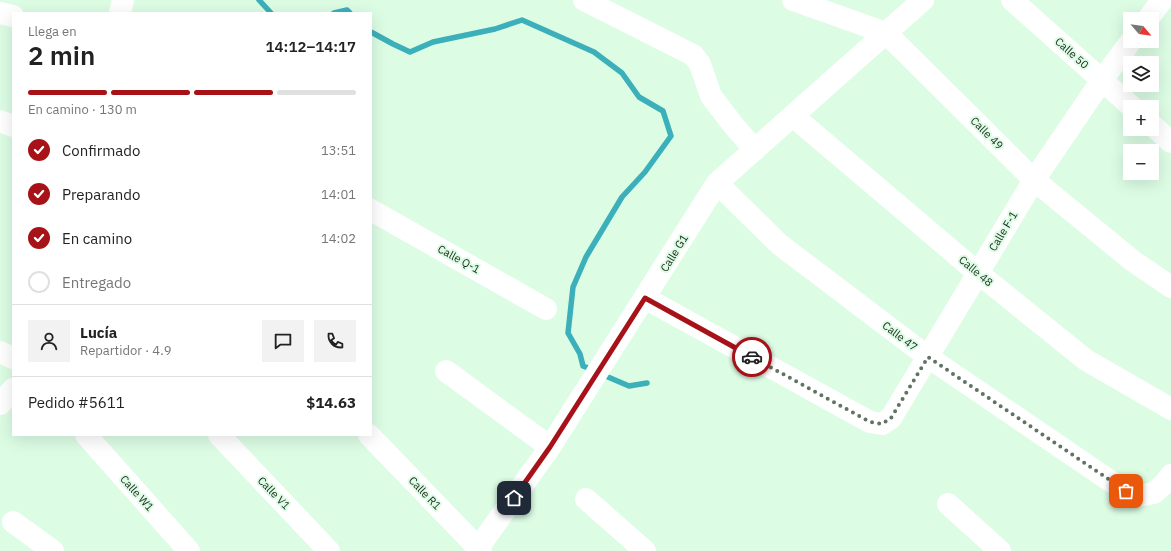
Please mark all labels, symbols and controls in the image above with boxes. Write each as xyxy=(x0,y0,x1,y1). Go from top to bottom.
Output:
north arrow xyxy=(1123,12,1159,48)
map controls xyxy=(1123,12,1159,180)
text: Llega en xyxy=(28,23,77,40)
street label: Calle 50 xyxy=(1052,34,1092,72)
text: 14:12–14:17 xyxy=(266,37,356,56)
text: 2 min xyxy=(28,38,95,72)
button: layers xyxy=(1123,56,1159,92)
button: + xyxy=(1123,100,1159,136)
text: En camino · 130 m xyxy=(28,101,137,118)
street label: Calle 49 xyxy=(968,114,1006,152)
icon: check xyxy=(28,139,50,161)
text: Confirmado xyxy=(62,141,140,160)
text: 13:51 xyxy=(321,142,356,159)
button: − xyxy=(1123,144,1159,180)
icon: check xyxy=(28,183,50,205)
text: Preparando xyxy=(62,185,140,204)
text: 14:01 xyxy=(321,186,356,203)
street label: Calle F-1 xyxy=(986,208,1021,254)
icon: check xyxy=(28,227,50,249)
text: En camino xyxy=(62,229,132,248)
text: 14:02 xyxy=(321,230,356,247)
street label: Calle G1 xyxy=(657,231,691,274)
street label: Calle Q-1 xyxy=(435,242,483,277)
street label: Calle 48 xyxy=(956,253,996,289)
text: Entregado xyxy=(62,273,131,292)
street label: Calle 47 xyxy=(880,318,920,354)
button: person xyxy=(28,320,70,362)
button: chat xyxy=(262,320,304,362)
button: phone xyxy=(314,320,356,362)
text: Lucía xyxy=(80,323,117,342)
courier xyxy=(732,337,772,377)
text: Repartidor · 4.9 xyxy=(80,342,171,359)
icon: car xyxy=(741,346,763,368)
text: Pedido #5611 xyxy=(28,393,125,412)
text: $14.63 xyxy=(306,393,356,412)
street label: Calle W1 xyxy=(117,472,157,514)
street label: Calle R1 xyxy=(406,473,445,513)
street label: Calle V1 xyxy=(255,474,293,513)
pin xyxy=(1109,474,1143,508)
icon: bag xyxy=(1115,480,1137,502)
pin xyxy=(497,481,531,515)
icon: home xyxy=(503,487,525,509)

